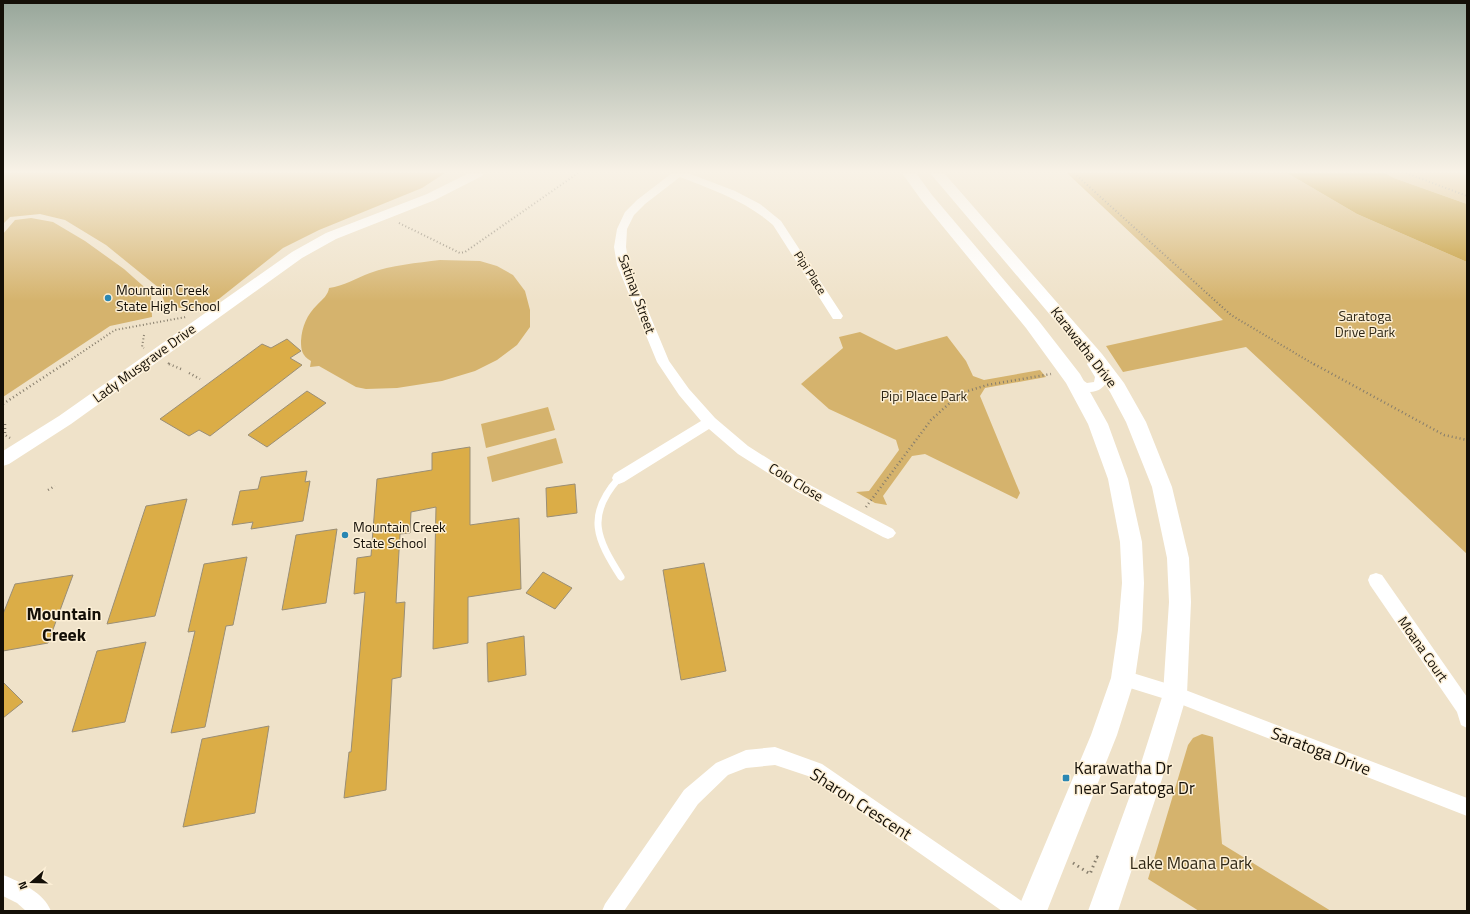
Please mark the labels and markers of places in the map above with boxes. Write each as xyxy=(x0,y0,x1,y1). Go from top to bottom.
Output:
place label: Mountain Creek State High School xyxy=(116,279,220,316)
marker: Mountain Creek State High School xyxy=(103,293,113,303)
place label: Mountain Creek State School xyxy=(353,516,446,553)
marker: Mountain Creek State School xyxy=(340,530,350,540)
place label: Karawatha Dr near Saratoga Dr xyxy=(1074,755,1195,801)
marker: Karawatha Dr near Saratoga Dr xyxy=(1061,773,1071,783)

